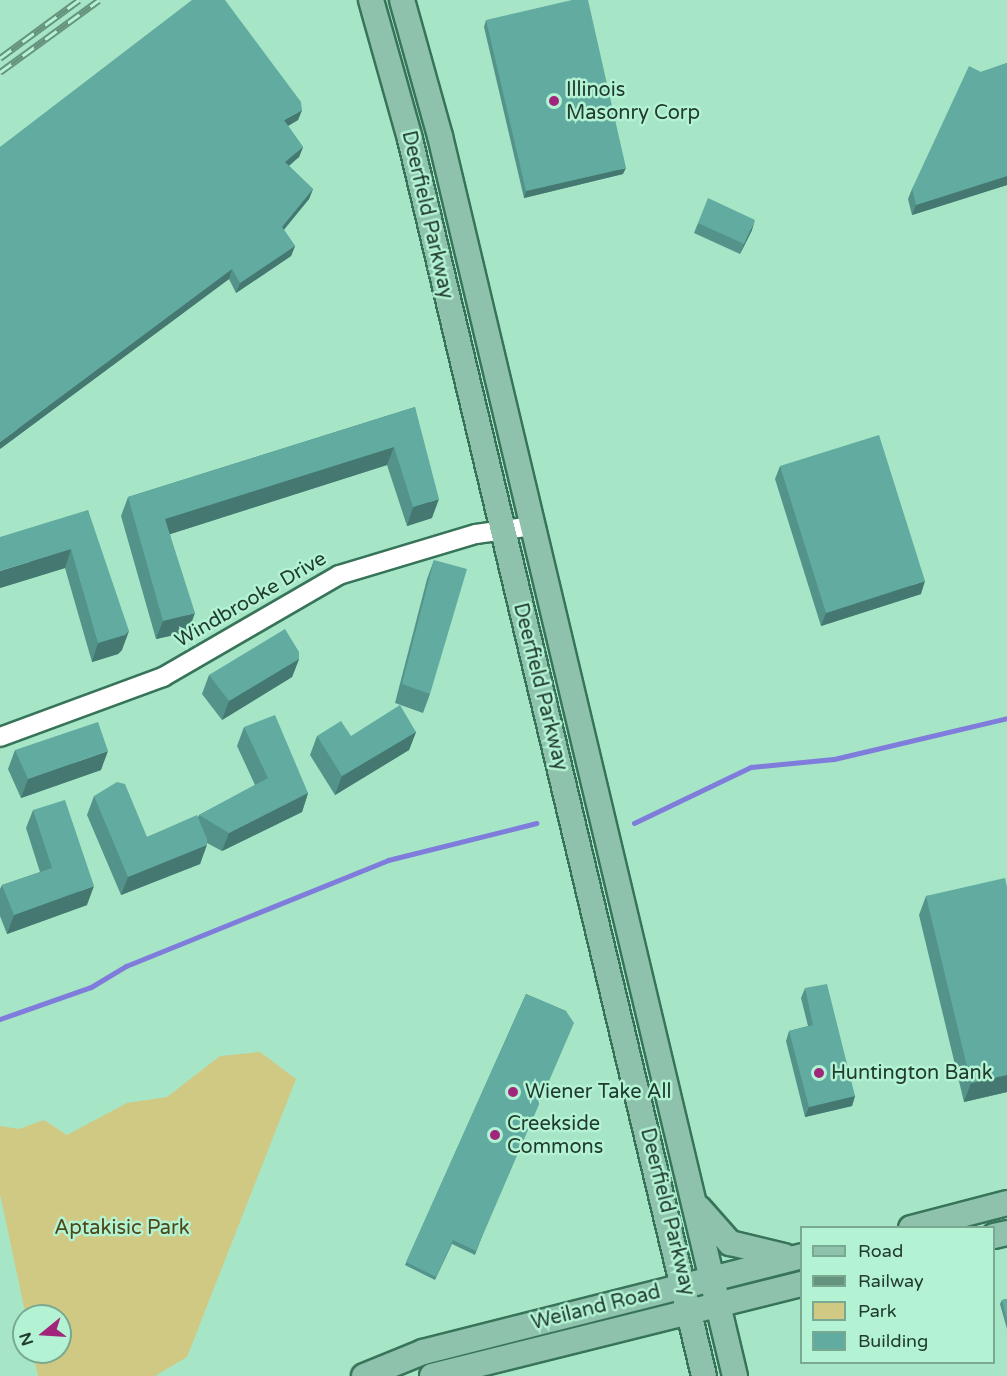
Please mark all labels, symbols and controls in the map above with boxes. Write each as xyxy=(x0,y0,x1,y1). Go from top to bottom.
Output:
place label: Illinois Masonry Corp xyxy=(566,78,700,125)
marker: Illinois Masonry Corp xyxy=(547,94,561,108)
street label: Deerfield Parkway xyxy=(396,128,458,302)
street label: Windbrooke Drive xyxy=(171,547,331,653)
street label: Deerfield Parkway xyxy=(508,601,572,773)
place label: Huntington Bank xyxy=(831,1061,993,1085)
marker: Huntington Bank xyxy=(812,1066,826,1080)
place label: Wiener Take All xyxy=(525,1080,671,1104)
marker: Wiener Take All xyxy=(506,1085,520,1099)
place label: Creekside Commons xyxy=(507,1112,603,1159)
street label: Deerfield Parkway xyxy=(635,1126,699,1298)
marker: Creekside Commons xyxy=(488,1128,502,1142)
park label: Aptakisic Park xyxy=(54,1216,190,1240)
legend xyxy=(800,1226,995,1364)
text: Road xyxy=(858,1240,903,1262)
text: Railway xyxy=(858,1270,924,1292)
street label: Weiland Road xyxy=(529,1280,663,1336)
text: Park xyxy=(858,1300,896,1322)
north arrow xyxy=(12,1304,72,1364)
text: N xyxy=(15,1330,38,1348)
text: Building xyxy=(858,1330,928,1352)

